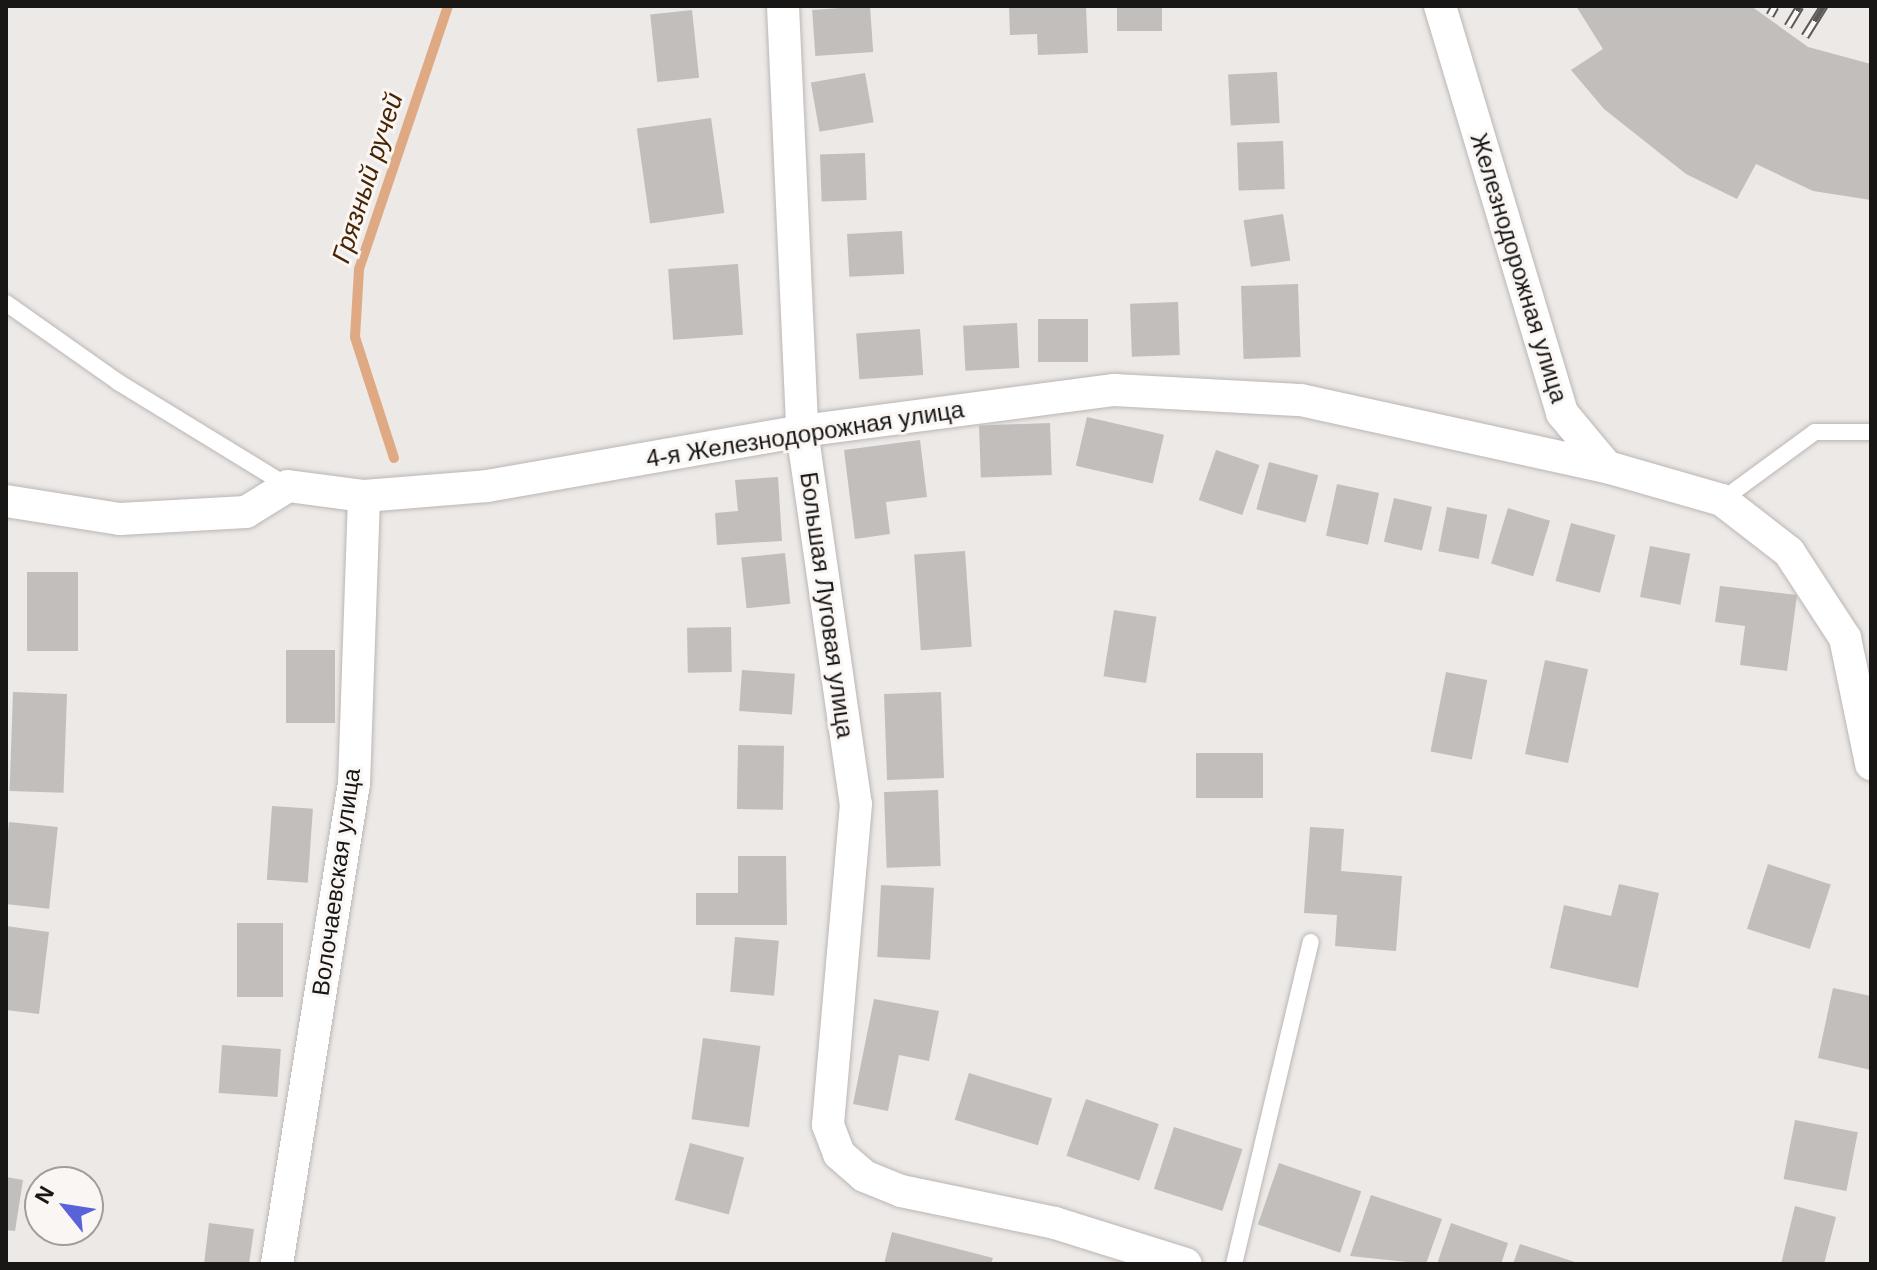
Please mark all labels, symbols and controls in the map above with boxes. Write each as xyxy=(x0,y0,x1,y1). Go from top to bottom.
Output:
water label: Грязный ручей xyxy=(326,89,410,267)
street label: Железнодорожная улица xyxy=(1464,130,1574,406)
street label: 4-я Железнодорожная улица xyxy=(644,395,966,473)
street label: Большая Луговая улица xyxy=(794,470,860,740)
street label: Волочаевская улица xyxy=(306,766,366,998)
north arrow xyxy=(24,1166,104,1246)
text: N xyxy=(30,1182,59,1208)

